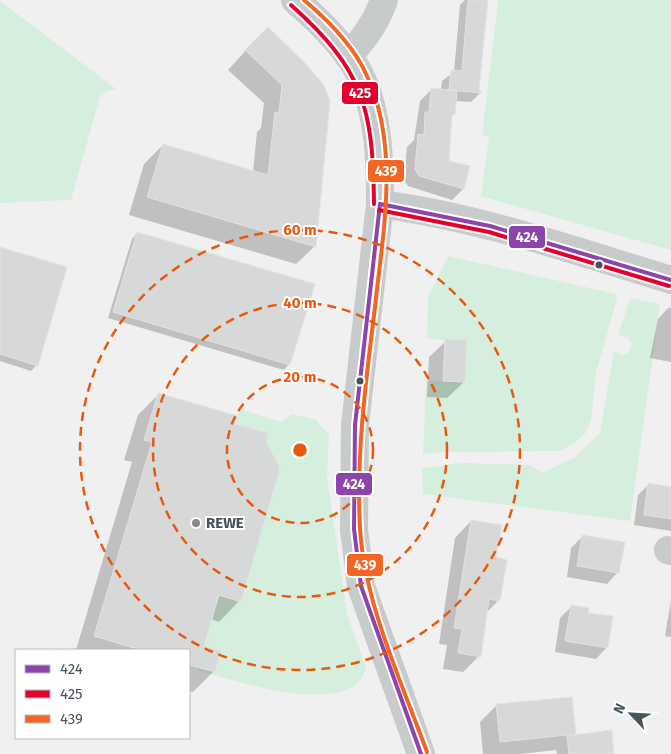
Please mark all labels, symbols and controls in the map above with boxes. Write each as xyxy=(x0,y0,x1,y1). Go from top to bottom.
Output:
line badge: 425 xyxy=(341,81,379,105)
text: 425 xyxy=(349,85,372,102)
line badge: 439 xyxy=(367,159,405,183)
text: 439 xyxy=(375,163,397,180)
text: 60 m xyxy=(283,221,317,239)
line badge: 424 xyxy=(508,225,546,249)
text: 424 xyxy=(516,229,538,246)
unlabelled marker xyxy=(594,260,604,270)
text: 40 m xyxy=(283,294,317,312)
text: 20 m xyxy=(284,368,316,386)
unlabelled marker xyxy=(355,376,365,386)
centre of rings xyxy=(291,441,309,459)
line badge: 424 xyxy=(335,472,373,496)
text: 424 xyxy=(343,476,365,493)
place label: REWE xyxy=(206,514,244,532)
marker: REWE xyxy=(190,517,202,529)
line badge: 439 xyxy=(346,553,384,577)
text: 439 xyxy=(354,557,376,574)
legend xyxy=(15,649,190,739)
text: 424 xyxy=(60,660,83,678)
text: 425 xyxy=(60,685,83,703)
north arrow xyxy=(606,689,656,739)
text: N xyxy=(610,701,629,717)
text: 439 xyxy=(60,710,83,728)

